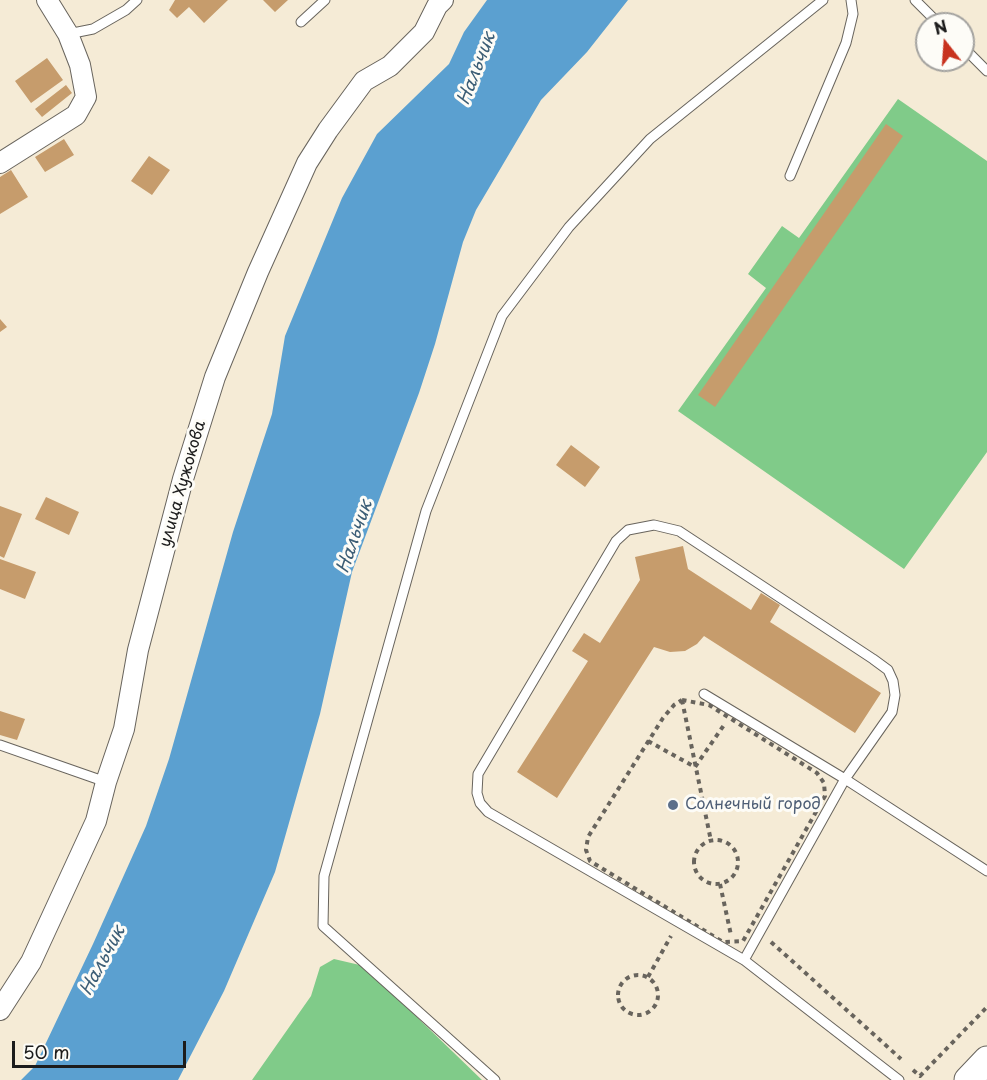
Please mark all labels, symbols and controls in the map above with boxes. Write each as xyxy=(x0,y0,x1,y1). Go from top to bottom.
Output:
north arrow xyxy=(915,12,975,72)
text: N xyxy=(931,13,950,40)
water label: Нальчик xyxy=(453,30,501,108)
street label: улица Хужокова xyxy=(156,419,210,549)
water label: Нальчик xyxy=(332,498,378,576)
place label: Солнечный город xyxy=(685,795,821,815)
marker: Солнечный город xyxy=(666,798,680,812)
water label: Нальчик xyxy=(76,923,130,999)
scale bar xyxy=(15,1029,189,1067)
text: 50 m xyxy=(23,1038,70,1065)

